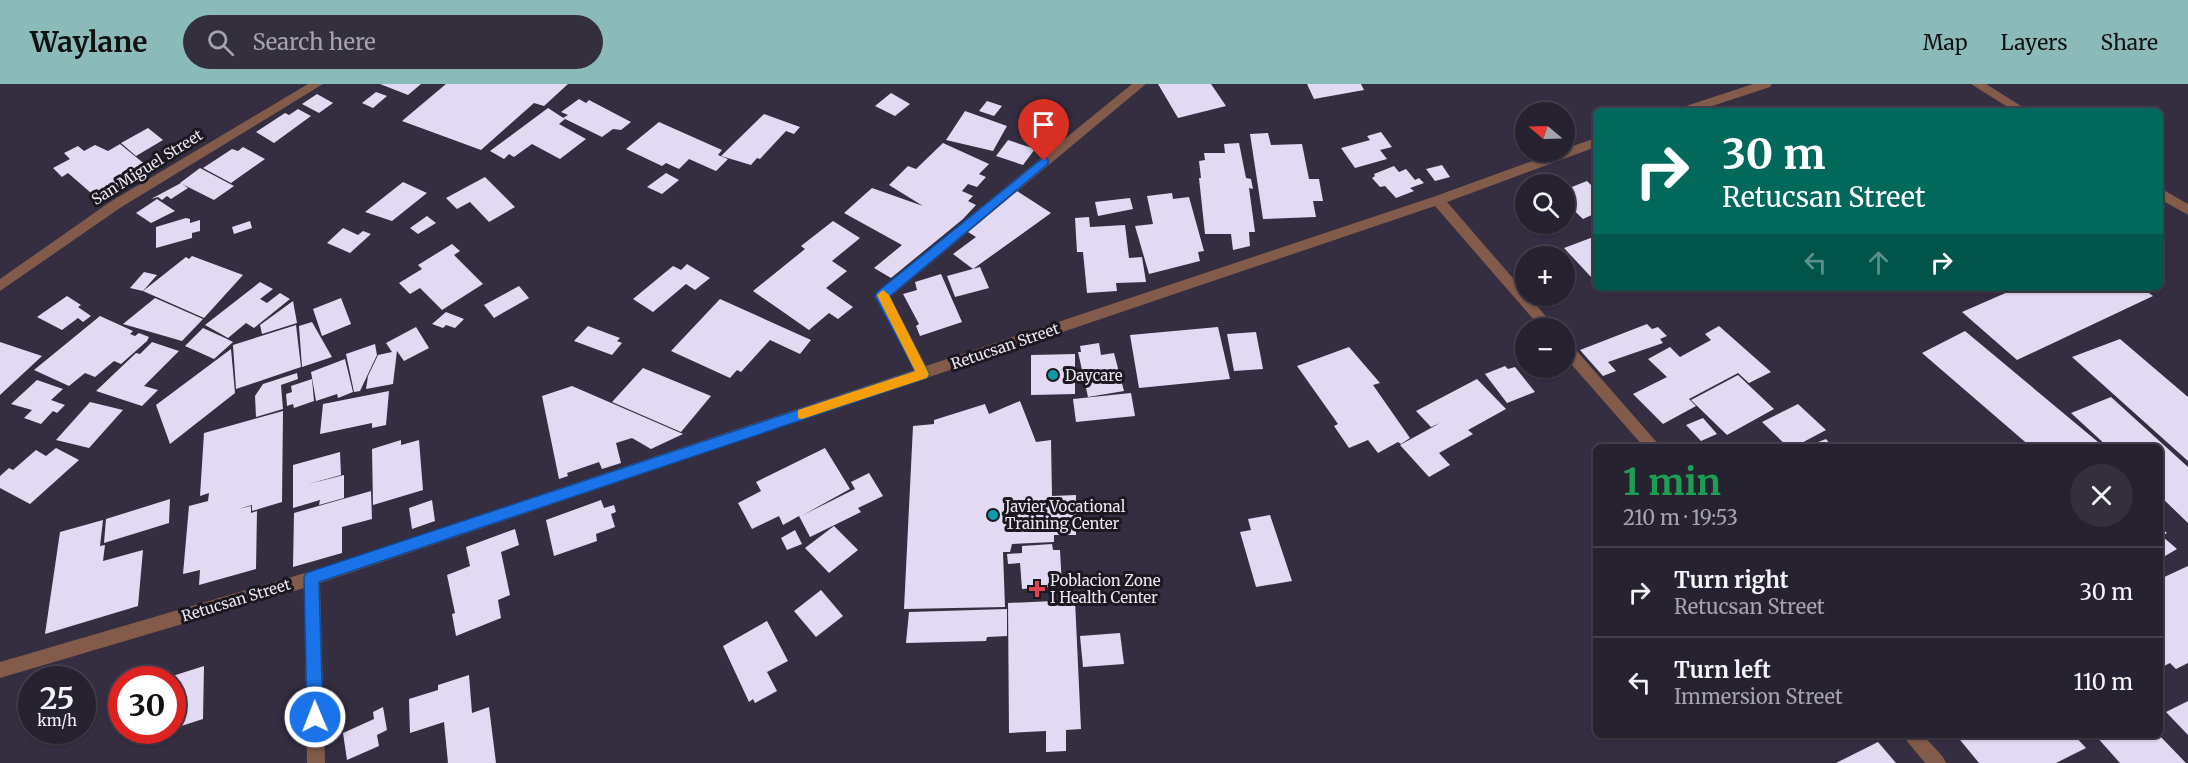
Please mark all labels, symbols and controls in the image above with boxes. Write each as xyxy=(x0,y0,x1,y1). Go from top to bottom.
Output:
search box xyxy=(183,15,603,69)
text: Waylane xyxy=(30,24,147,60)
icon: search xyxy=(204,26,237,59)
text: Search here xyxy=(252,28,376,56)
text: Map xyxy=(1923,29,1968,56)
text: Layers xyxy=(2001,29,2068,56)
text: Share xyxy=(2101,29,2158,56)
pin xyxy=(1018,99,1069,161)
north arrow xyxy=(1515,102,1575,162)
map controls xyxy=(1515,102,1575,378)
icon: arrive xyxy=(1027,108,1060,141)
street label: San Miguel Street xyxy=(88,125,206,209)
text: 30 m xyxy=(1722,128,1826,180)
icon: right xyxy=(1623,132,1701,210)
button: search xyxy=(1515,174,1575,234)
text: Retucsan Street xyxy=(1722,180,1925,214)
button: + xyxy=(1515,246,1575,306)
icon: left xyxy=(1799,246,1832,279)
icon: ahead xyxy=(1862,246,1895,279)
icon: right xyxy=(1925,246,1958,279)
button: − xyxy=(1515,318,1575,378)
street label: Retucsan Street xyxy=(948,319,1062,373)
place label: Daycare xyxy=(1065,366,1123,385)
marker: Daycare xyxy=(1046,368,1060,382)
text: 1 min xyxy=(1623,460,1721,505)
button: close xyxy=(2070,464,2133,527)
place label: Javier Vocational Training Center xyxy=(1004,497,1126,533)
text: 210 m · 19:53 xyxy=(1623,505,1738,530)
marker: Javier Vocational Training Center xyxy=(986,508,1000,522)
text: Turn right xyxy=(1674,566,1788,594)
place label: Poblacion Zone I Health Center xyxy=(1050,571,1161,607)
street label: Retucsan Street xyxy=(179,574,293,626)
icon: right xyxy=(1623,576,1656,609)
text: 30 m xyxy=(2079,578,2133,606)
marker: Poblacion Zone I Health Center xyxy=(1028,580,1046,598)
text: Retucsan Street xyxy=(1674,594,1825,619)
text: Turn left xyxy=(1674,656,1771,684)
speed limit sign: 30 xyxy=(108,666,186,744)
icon: left xyxy=(1623,666,1656,699)
text: 110 m xyxy=(2074,668,2133,696)
text: 25 xyxy=(40,679,74,717)
text: Immersion Street xyxy=(1674,684,1843,709)
position arrow xyxy=(283,685,347,749)
text: km/h xyxy=(37,711,77,730)

